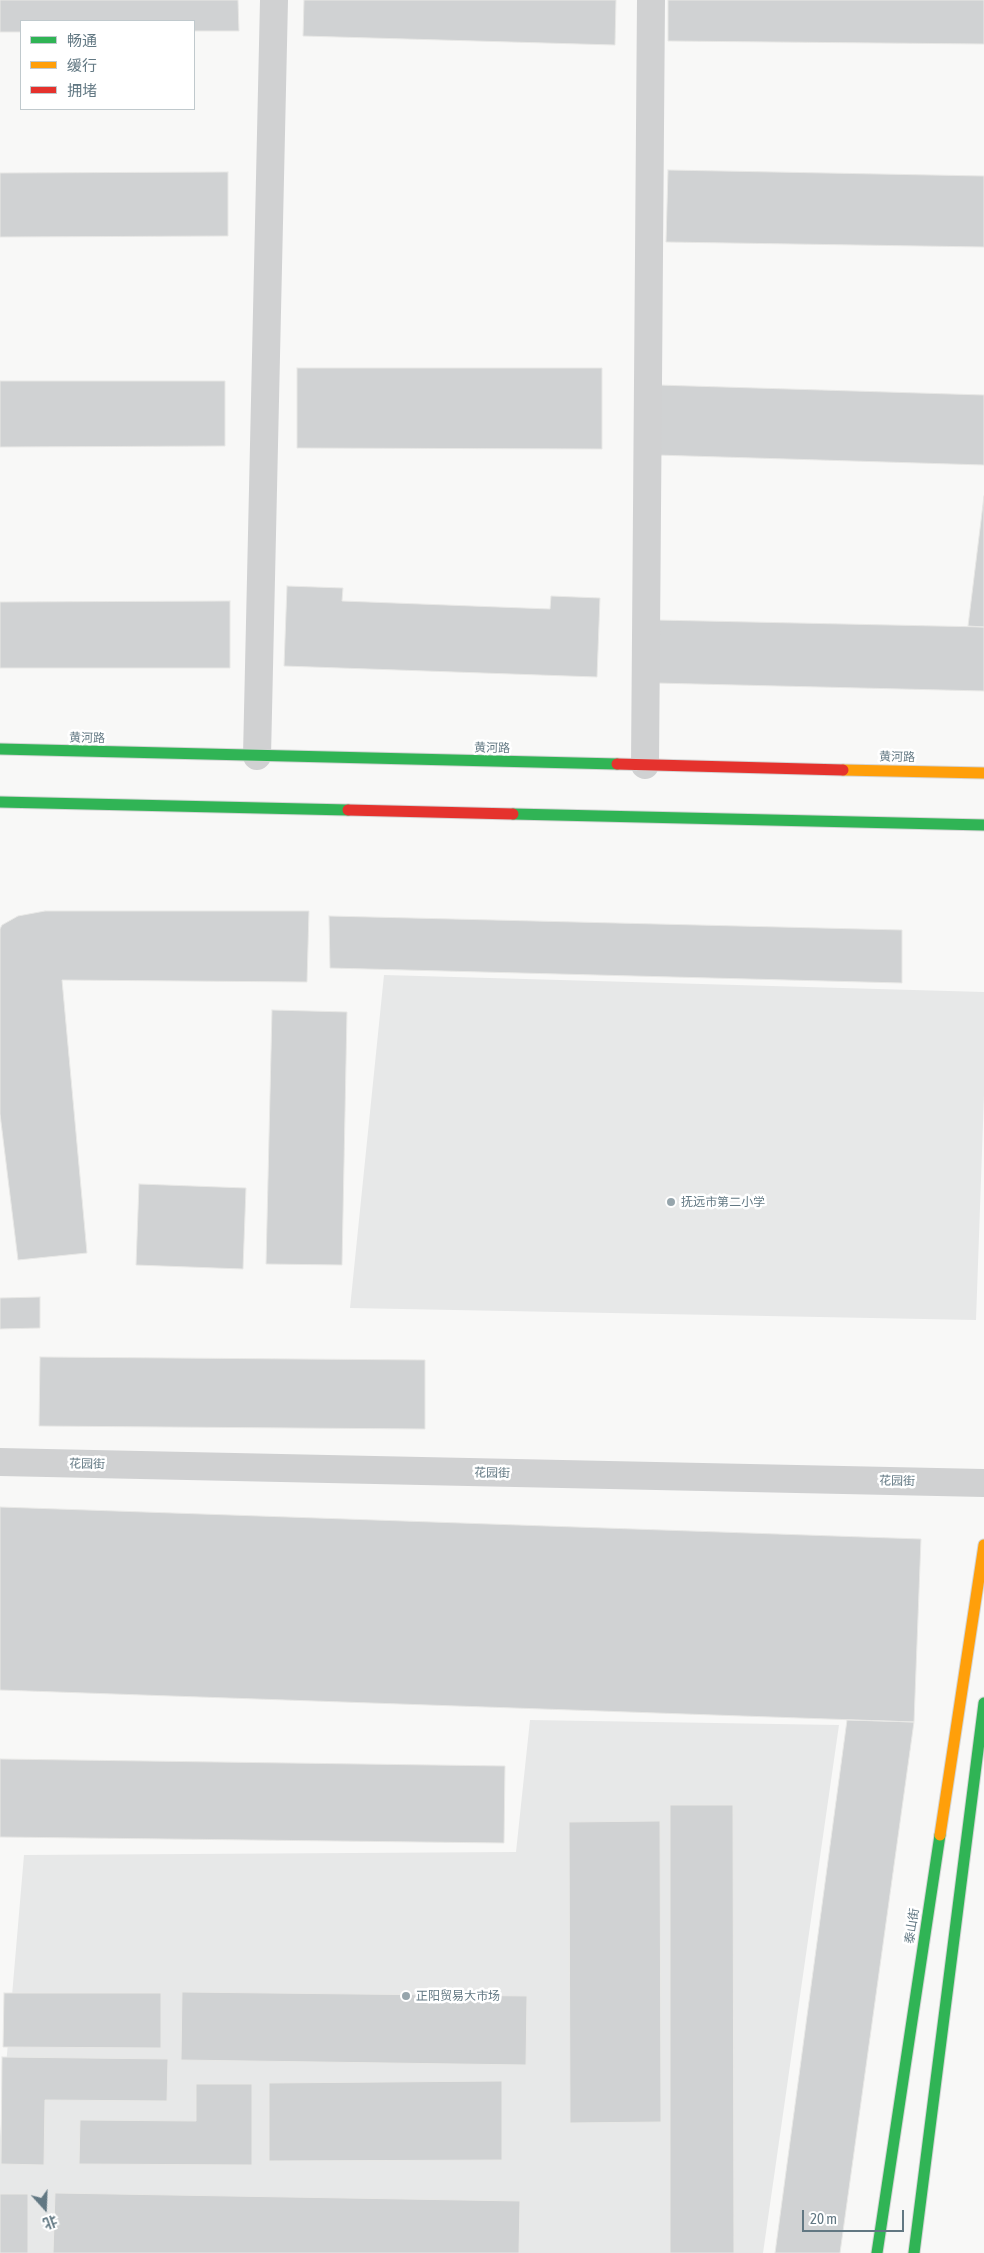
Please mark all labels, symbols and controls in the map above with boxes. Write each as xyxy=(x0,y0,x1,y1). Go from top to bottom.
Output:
legend xyxy=(20,20,195,110)
text: 畅通 xyxy=(67,32,97,49)
text: 缓行 xyxy=(67,57,97,74)
text: 拥堵 xyxy=(67,82,97,99)
street label: 黄河路 xyxy=(69,730,105,746)
street label: 黄河路 xyxy=(474,740,510,756)
street label: 黄河路 xyxy=(879,749,915,765)
place label: 抚远市第二小学 xyxy=(681,1195,765,1209)
marker: 抚远市第二小学 xyxy=(665,1196,677,1208)
street label: 花园街 xyxy=(69,1456,105,1472)
street label: 花园街 xyxy=(474,1465,510,1481)
street label: 花园街 xyxy=(879,1473,915,1489)
street label: 泰山街 xyxy=(902,1907,922,1945)
place label: 正阳贸易大市场 xyxy=(416,1989,500,2003)
marker: 正阳贸易大市场 xyxy=(400,1990,412,2002)
north arrow xyxy=(20,2183,70,2233)
scale bar xyxy=(804,2200,906,2232)
text: 20 m xyxy=(810,2210,837,2227)
text: 北 xyxy=(41,2212,59,2232)

